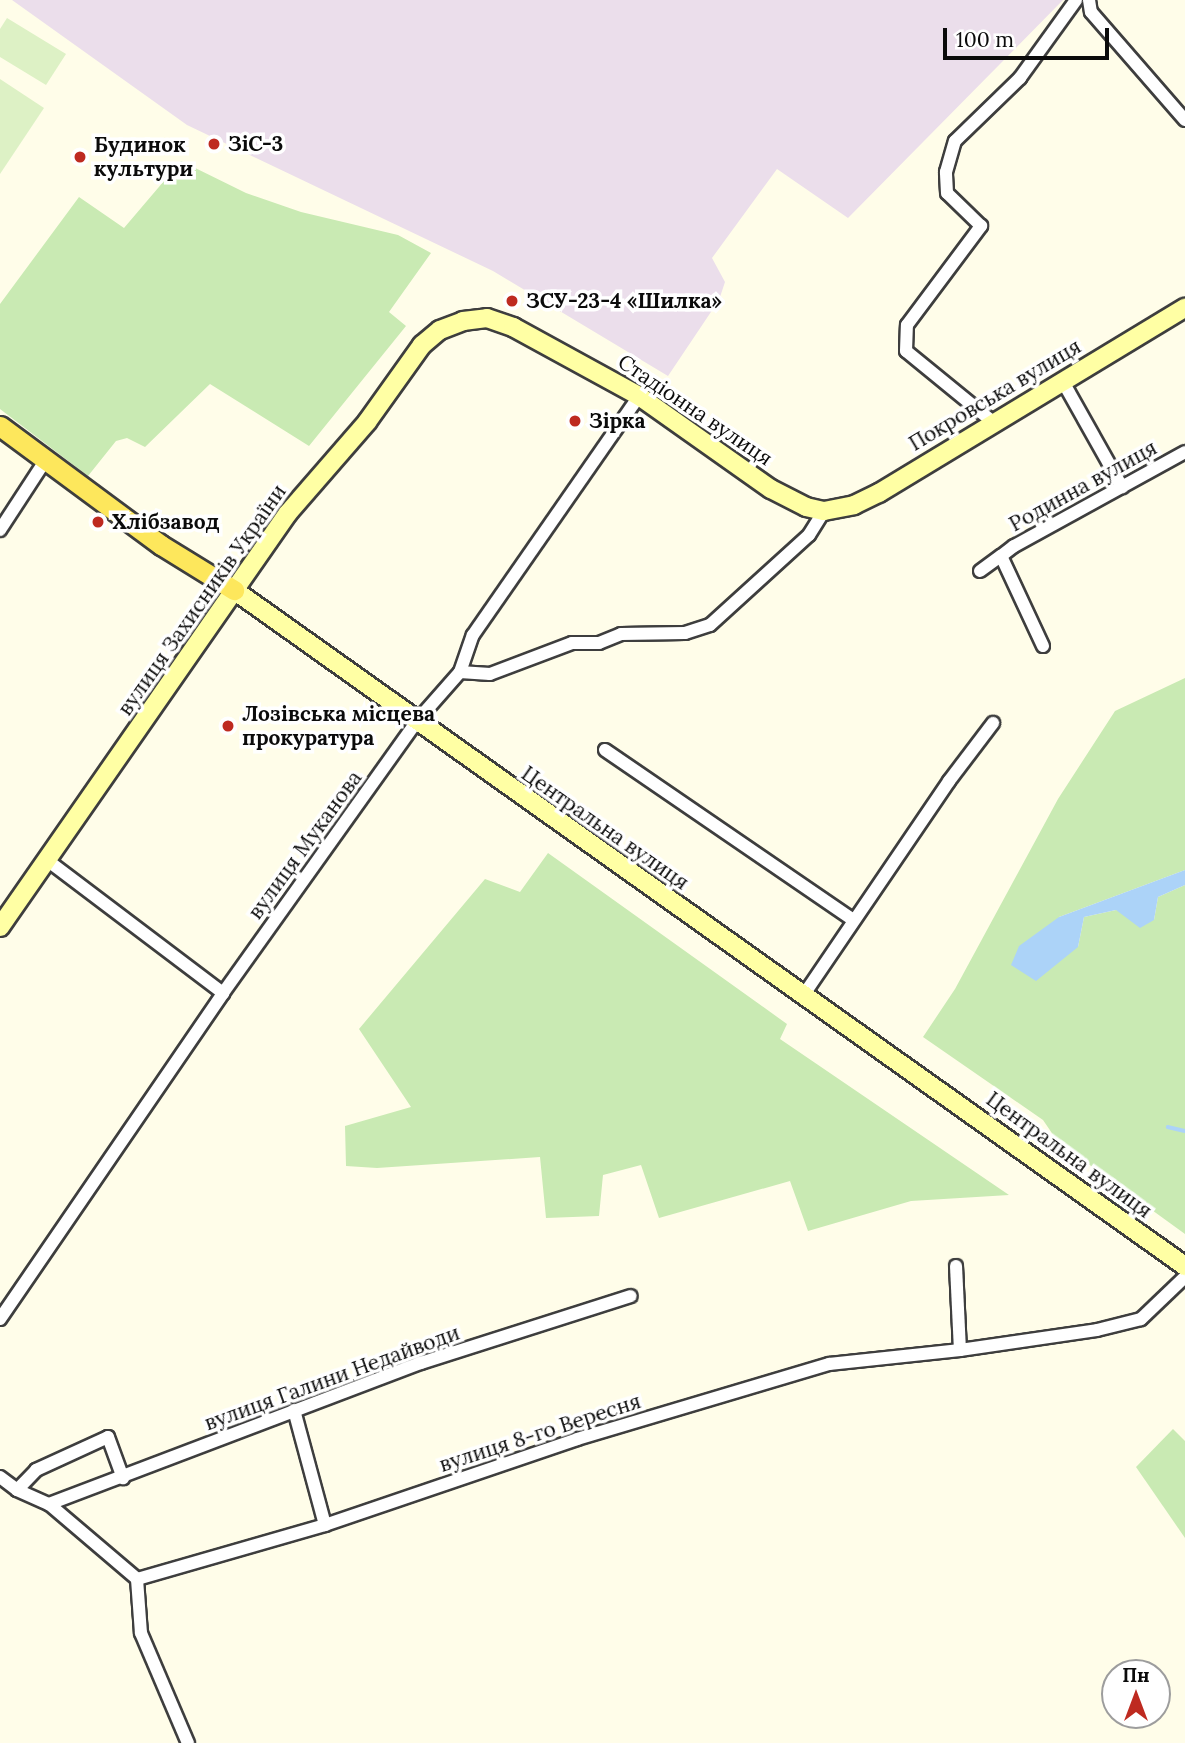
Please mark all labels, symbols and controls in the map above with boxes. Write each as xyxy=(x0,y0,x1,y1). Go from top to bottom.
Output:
scale bar xyxy=(947,14,1113,58)
text: 100 m xyxy=(956,26,1014,53)
place label: ЗіС-3 xyxy=(228,131,283,157)
place label: Будинок культури xyxy=(94,132,193,182)
marker: ЗіС-3 xyxy=(206,136,222,152)
marker: Будинок культури xyxy=(72,149,88,165)
place label: ЗСУ-23-4 «Шилка» xyxy=(526,288,722,314)
marker: ЗСУ-23-4 «Шилка» xyxy=(504,293,520,309)
street label: Покровська вулиця xyxy=(904,334,1086,456)
street label: Стадіонна вулиця xyxy=(613,349,777,471)
place label: Зірка xyxy=(589,408,646,434)
marker: Зірка xyxy=(567,413,583,429)
street label: Родинна вулиця xyxy=(1005,435,1161,537)
street label: вулиця Захисників України xyxy=(113,480,291,720)
place label: Хлібзавод xyxy=(112,509,220,535)
marker: Хлібзавод xyxy=(90,514,106,530)
place label: Лозівська місцева прокуратура xyxy=(242,701,435,751)
marker: Лозівська місцева прокуратура xyxy=(220,718,236,734)
street label: Центральна вулиця xyxy=(517,761,693,895)
street label: вулиця Муканова xyxy=(243,766,367,924)
street label: Центральна вулиця xyxy=(981,1087,1157,1223)
street label: вулиця Галини Недайводи xyxy=(201,1320,463,1436)
street label: вулиця 8-го Вересня xyxy=(436,1389,644,1477)
north arrow xyxy=(1101,1659,1171,1729)
text: Пн xyxy=(1122,1663,1150,1687)

